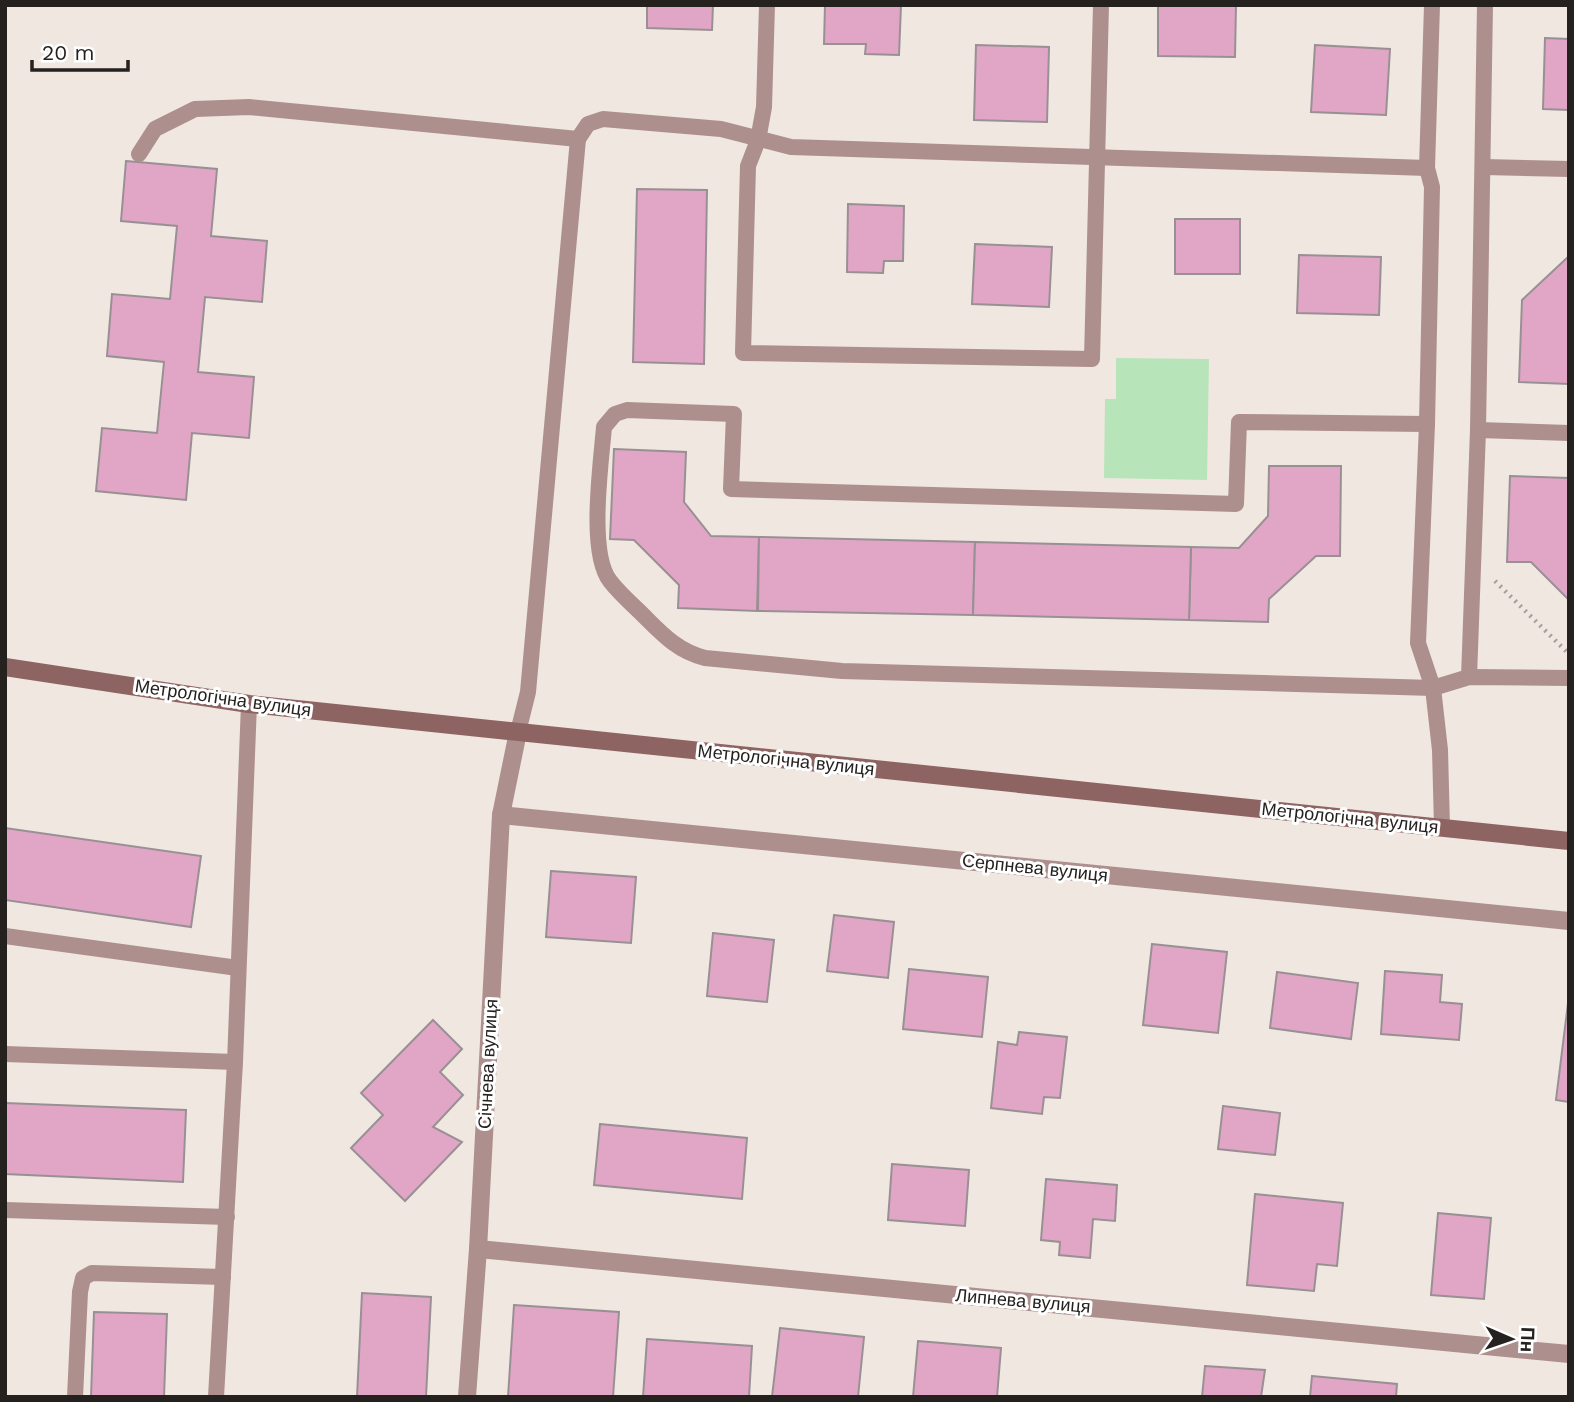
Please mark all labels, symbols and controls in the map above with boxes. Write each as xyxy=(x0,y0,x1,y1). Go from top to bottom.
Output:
scale bar xyxy=(32,28,128,72)
text: 20 m xyxy=(42,40,94,65)
street label: Метрологічна вулиця xyxy=(134,675,312,720)
street label: Метрологічна вулиця xyxy=(697,740,875,779)
street label: Метрологічна вулиця xyxy=(1261,798,1439,837)
street label: Серпнева вулиця xyxy=(961,849,1109,886)
street label: Січнева вулиця xyxy=(474,998,501,1130)
street label: Липнева вулиця xyxy=(955,1284,1091,1317)
north arrow xyxy=(1476,1304,1546,1374)
text: Пн xyxy=(1516,1327,1539,1353)

